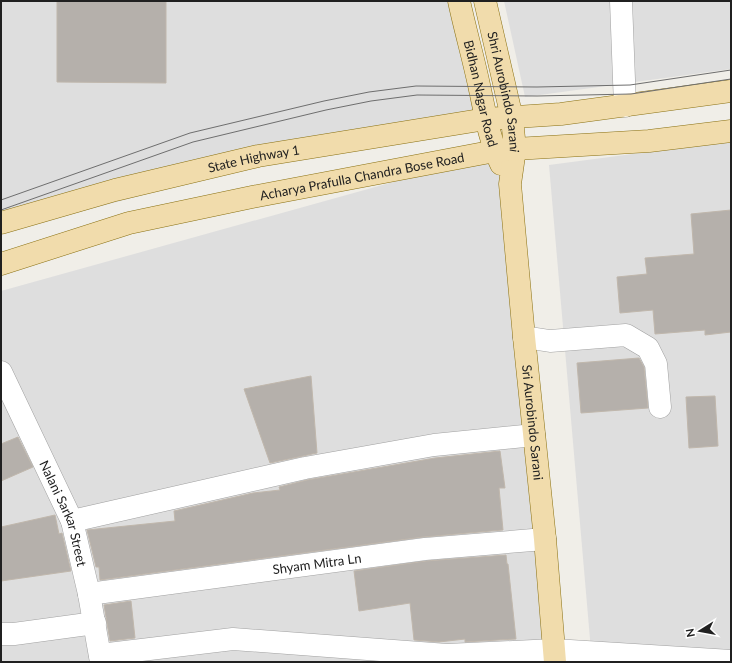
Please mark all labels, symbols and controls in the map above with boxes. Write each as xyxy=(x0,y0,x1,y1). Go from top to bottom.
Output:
street label: Shri Aurobindo Sarani xyxy=(484,30,523,154)
street label: Bidhan Nagar Road xyxy=(461,38,501,149)
street label: State Highway 1 xyxy=(206,141,301,176)
street label: Acharya Prafulla Chandra Bose Road xyxy=(258,149,466,203)
street label: Sri Aurobindo Sarani xyxy=(519,364,547,481)
street label: Nalani Sarkar Street xyxy=(36,458,90,568)
street label: Shyam Mitra Ln xyxy=(272,550,362,577)
north arrow xyxy=(680,611,720,651)
text: N xyxy=(683,628,697,638)

